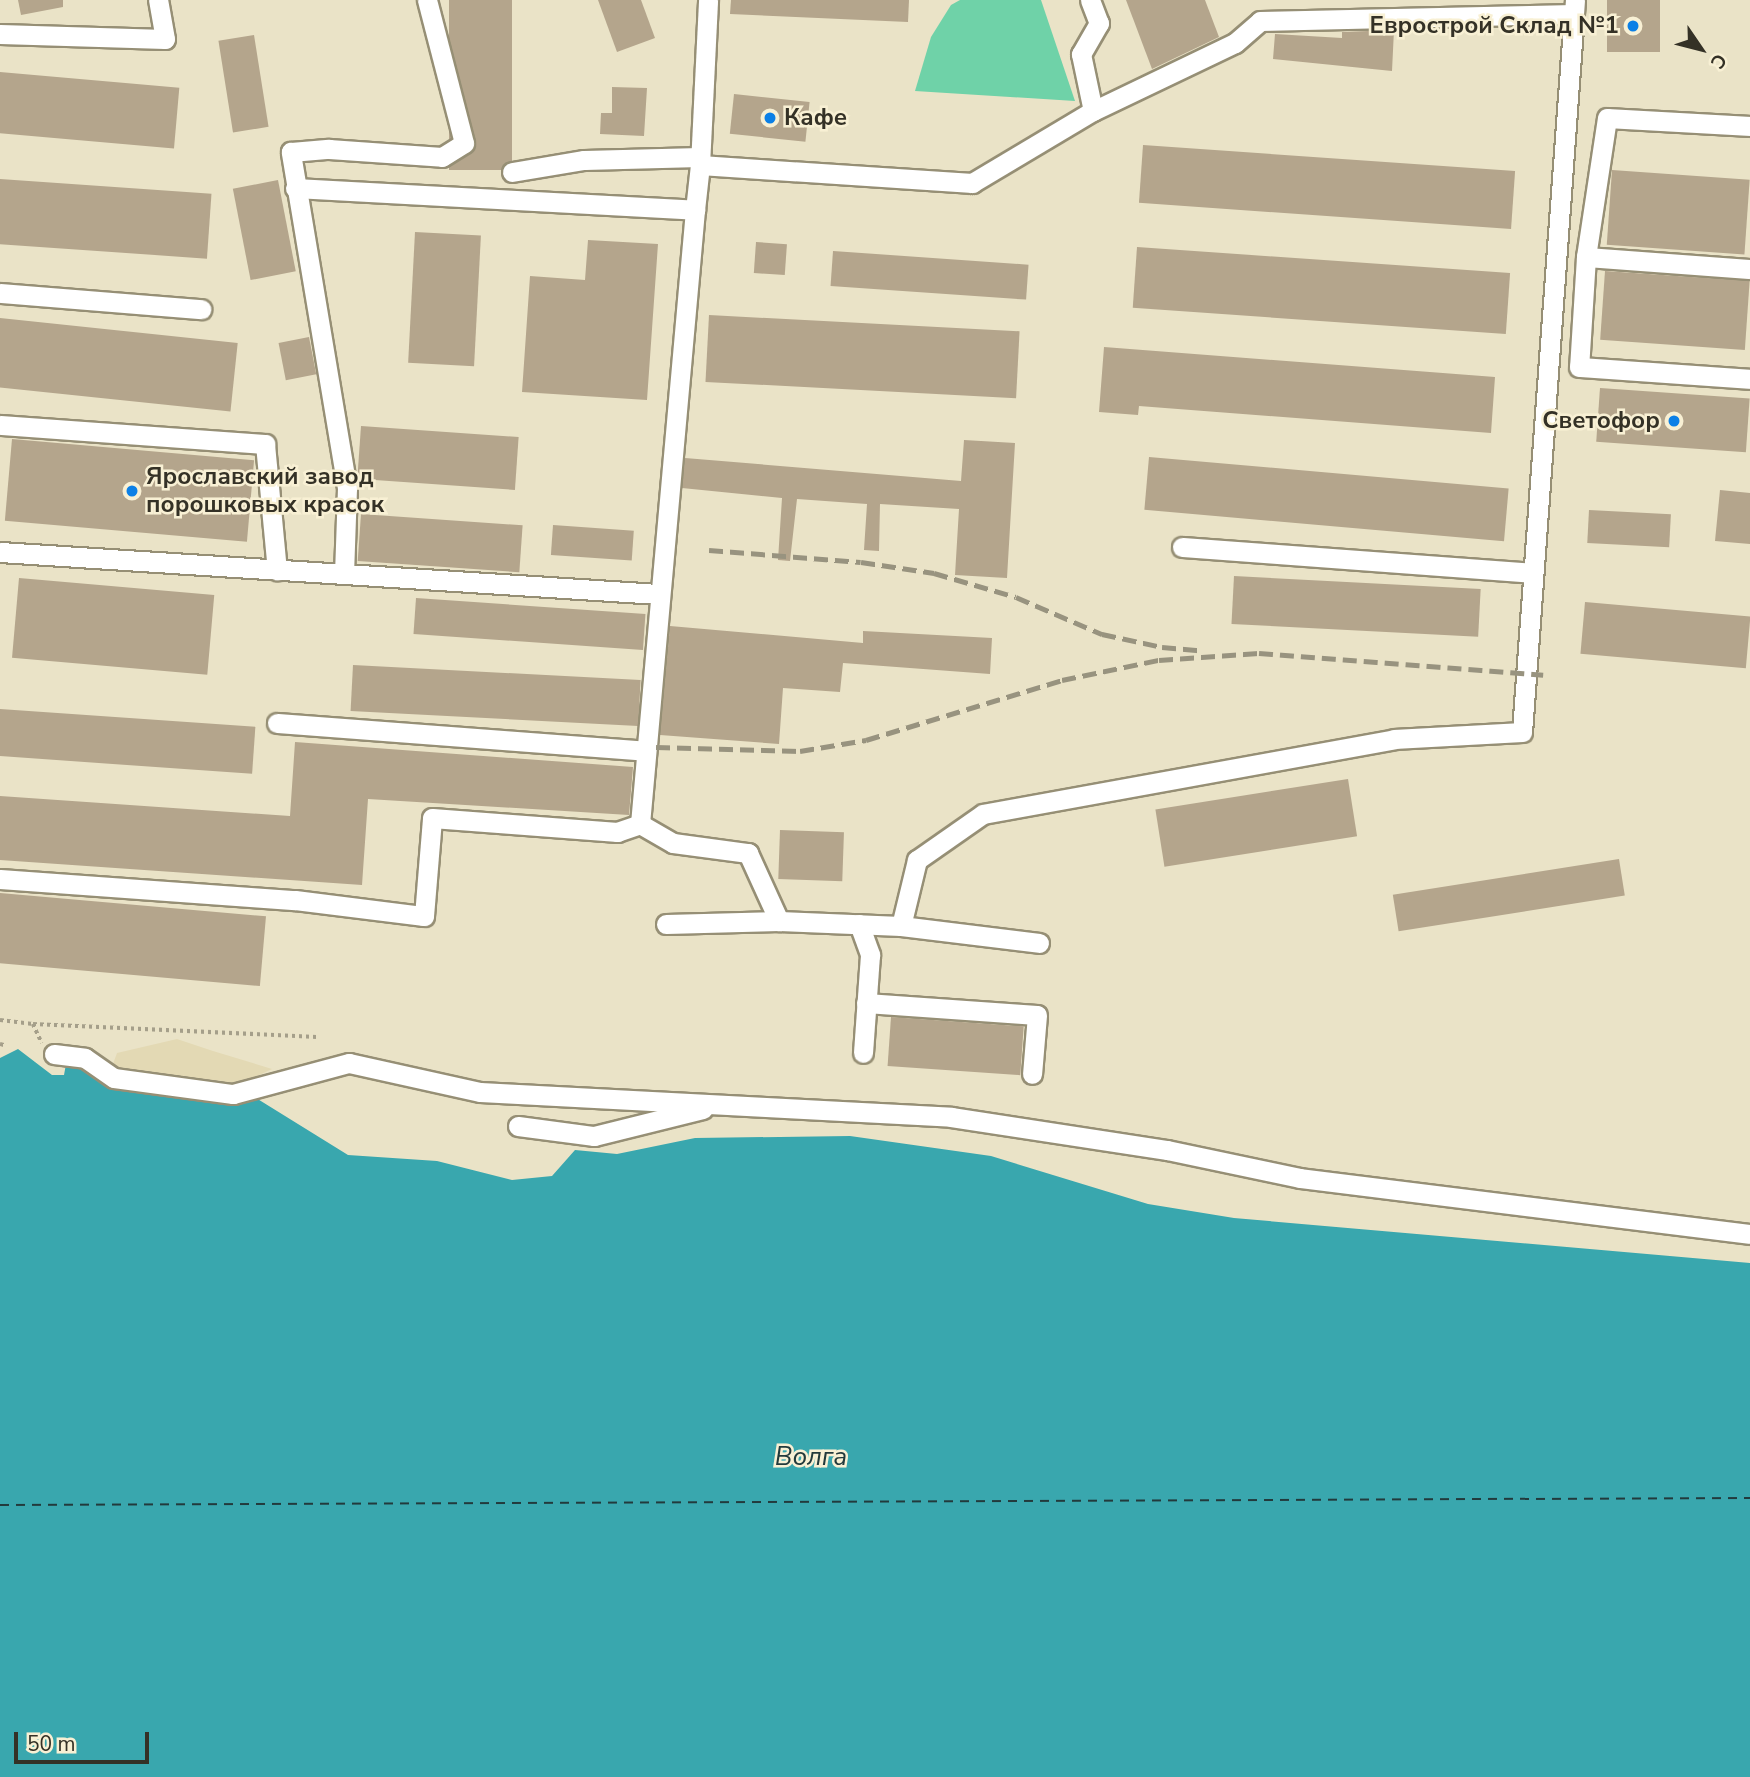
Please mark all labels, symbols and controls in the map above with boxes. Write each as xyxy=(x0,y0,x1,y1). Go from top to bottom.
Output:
place label: Еврострой Склад №1 xyxy=(1370,12,1619,40)
north arrow xyxy=(1666,14,1736,84)
marker: Еврострой Склад №1 xyxy=(1625,18,1641,34)
text: С xyxy=(1704,48,1733,74)
place label: Кафе xyxy=(784,104,847,132)
marker: Кафе xyxy=(762,110,778,126)
place label: Светофор xyxy=(1542,407,1660,435)
marker: Светофор xyxy=(1666,413,1682,429)
place label: Ярославский завод порошковых красок xyxy=(146,463,384,519)
marker: Ярославский завод порошковых красок xyxy=(124,483,140,499)
water label: Волга xyxy=(775,1441,847,1473)
scale bar xyxy=(18,1718,152,1762)
text: 50 m xyxy=(27,1730,76,1758)

